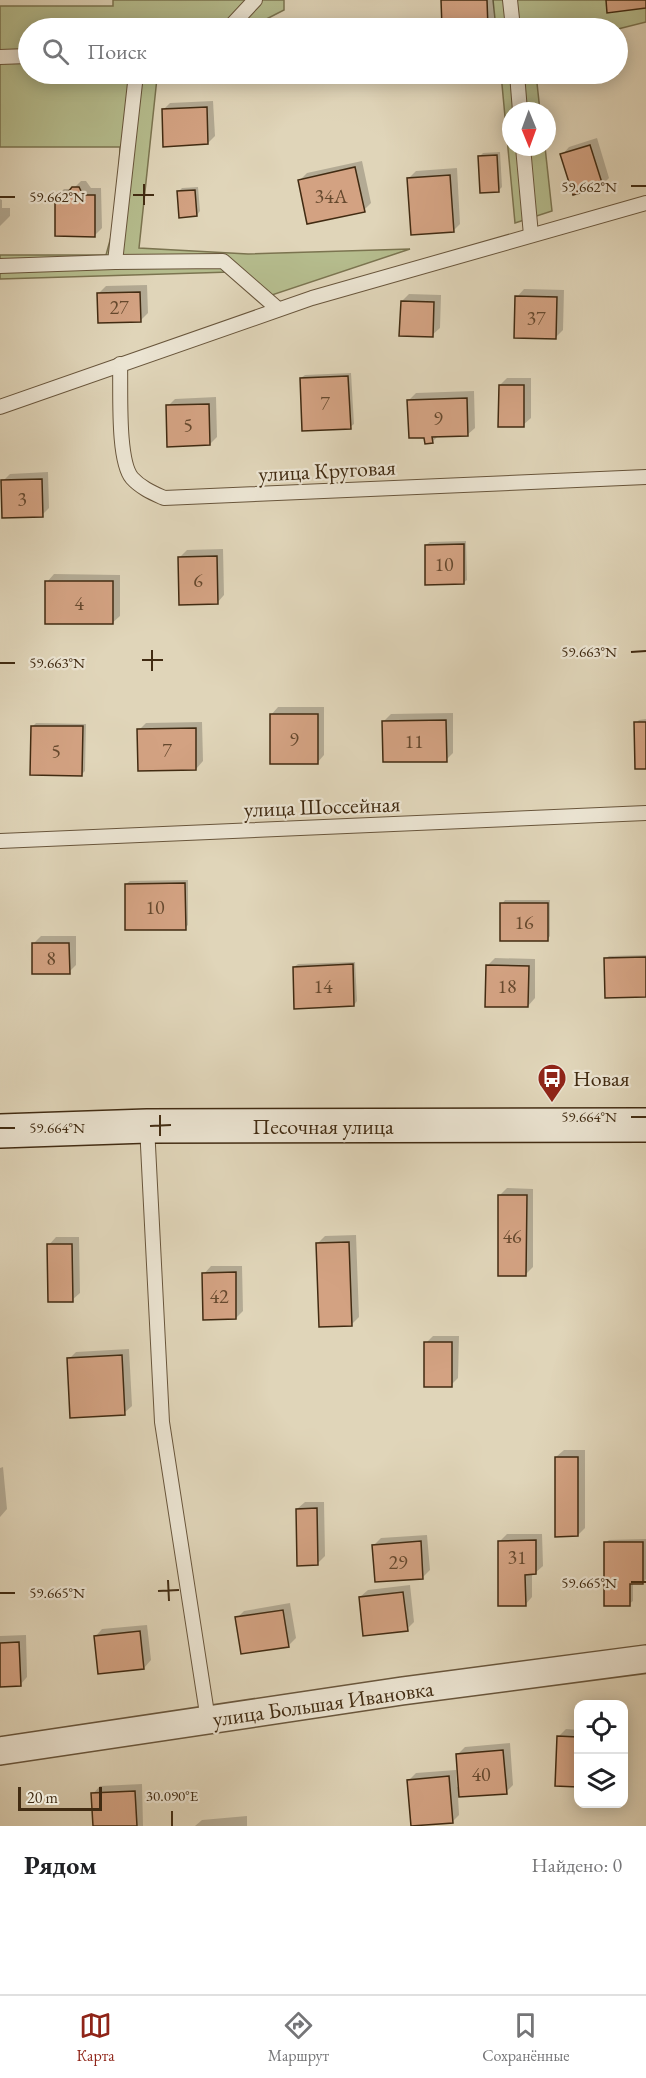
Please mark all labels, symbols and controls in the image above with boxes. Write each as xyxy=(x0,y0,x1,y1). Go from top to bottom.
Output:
search box xyxy=(18,18,628,84)
icon: search xyxy=(39,35,72,68)
text: Поиск xyxy=(87,37,147,66)
north arrow xyxy=(502,102,556,156)
text: 59.662°N xyxy=(561,177,617,196)
house number: 34А xyxy=(314,183,348,209)
text: 59.662°N xyxy=(29,187,85,206)
house number: 27 xyxy=(109,294,129,320)
house number: 37 xyxy=(526,305,546,331)
house number: 7 xyxy=(320,390,330,416)
house number: 9 xyxy=(433,405,443,431)
house number: 5 xyxy=(183,412,193,438)
street label: улица Круговая xyxy=(258,452,397,489)
house number: 3 xyxy=(17,486,27,512)
house number: 10 xyxy=(434,551,454,577)
house number: 6 xyxy=(193,567,203,593)
house number: 4 xyxy=(74,590,84,616)
text: 59.663°N xyxy=(561,642,617,661)
text: 59.663°N xyxy=(29,653,85,672)
house number: 9 xyxy=(289,726,299,752)
house number: 11 xyxy=(404,728,424,754)
house number: 7 xyxy=(162,737,172,763)
house number: 5 xyxy=(51,738,61,764)
street label: улица Шоссейная xyxy=(243,789,401,824)
house number: 10 xyxy=(145,894,165,920)
house number: 16 xyxy=(514,909,534,935)
house number: 8 xyxy=(46,945,56,971)
house number: 14 xyxy=(313,973,333,999)
house number: 18 xyxy=(497,973,517,999)
bus stop icon: Новая xyxy=(536,1062,568,1104)
place label: Новая xyxy=(573,1064,630,1093)
text: 59.664°N xyxy=(561,1107,617,1126)
street label: Песочная улица xyxy=(252,1112,394,1141)
text: 59.664°N xyxy=(29,1118,85,1137)
house number: 46 xyxy=(502,1223,522,1249)
house number: 42 xyxy=(209,1283,229,1309)
house number: 31 xyxy=(507,1544,527,1570)
house number: 29 xyxy=(388,1549,408,1575)
text: 59.665°N xyxy=(561,1573,617,1592)
text: 59.665°N xyxy=(29,1583,85,1602)
street label: улица Большая Ивановка xyxy=(211,1674,436,1733)
map controls xyxy=(574,1700,628,1808)
button: locate xyxy=(574,1700,628,1754)
button: layers xyxy=(574,1754,628,1808)
house number: 40 xyxy=(471,1761,491,1787)
scale bar xyxy=(18,1784,102,1812)
text: 30.090°E xyxy=(146,1786,199,1805)
text: 20 m xyxy=(27,1787,58,1808)
text: Рядом xyxy=(24,1848,97,1882)
text: Найдено: 0 xyxy=(531,1852,622,1878)
tab: Карта xyxy=(77,2009,115,2066)
tab: Маршрут xyxy=(268,2009,329,2066)
tab: Сохранённые xyxy=(482,2009,569,2066)

